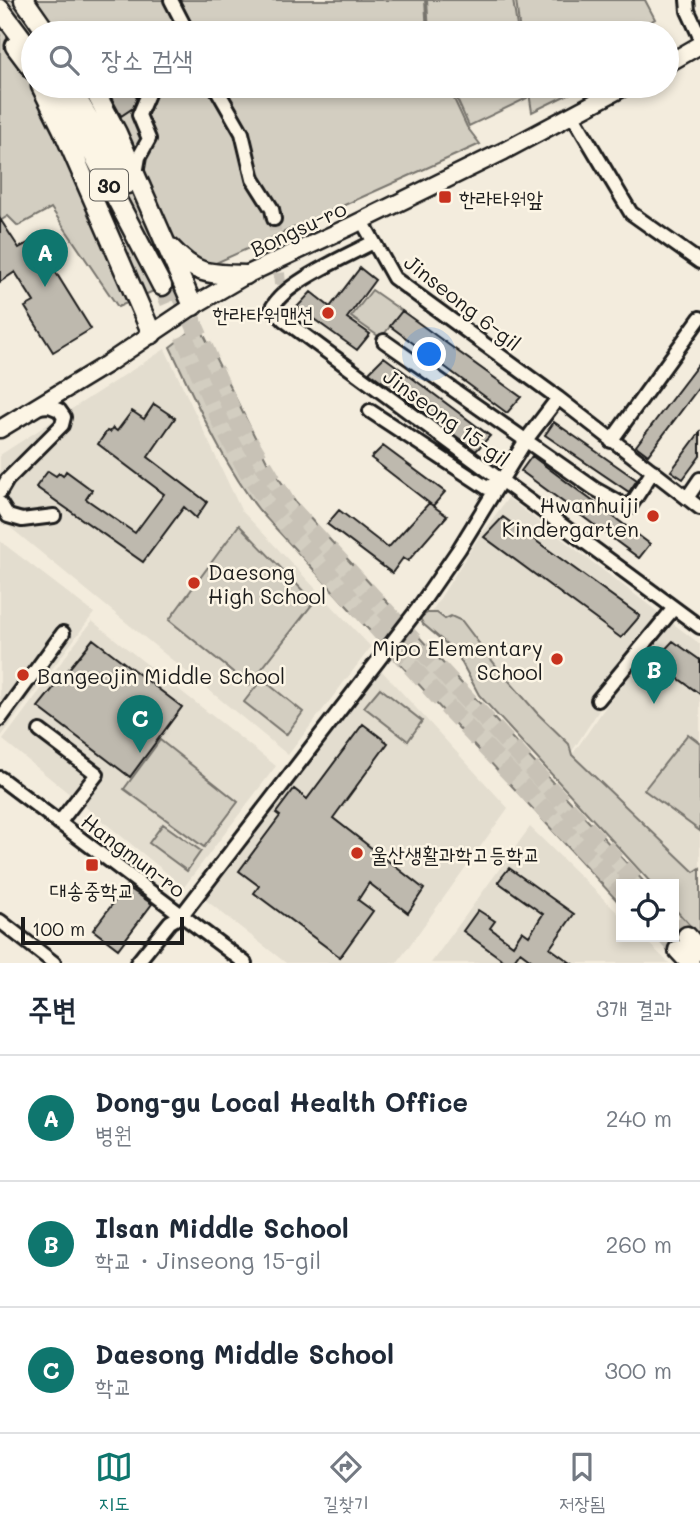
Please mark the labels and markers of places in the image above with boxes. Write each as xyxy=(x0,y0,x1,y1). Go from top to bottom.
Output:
place label: 한라타워앞 xyxy=(459,184,544,211)
marker: 한라타워앞 xyxy=(437,189,453,205)
pin: A xyxy=(22,229,68,287)
place label: 한라타워맨션 xyxy=(213,300,314,327)
marker: 한라타워맨션 xyxy=(320,305,336,321)
place label: Hwanhuiji Kindergarten xyxy=(502,491,639,542)
marker: Hwanhuiji Kindergarten xyxy=(645,508,661,524)
place label: Daesong High School xyxy=(208,558,326,609)
marker: Daesong High School xyxy=(186,575,202,591)
place label: Mipo Elementary School xyxy=(372,634,543,685)
pin: B xyxy=(631,646,677,704)
marker: Mipo Elementary School xyxy=(549,651,565,667)
place label: Bangeojin Middle School xyxy=(37,662,285,689)
marker: Bangeojin Middle School xyxy=(15,667,31,683)
pin: C xyxy=(117,695,163,753)
place label: 울산생활과학고등학교 xyxy=(371,840,540,867)
marker: 울산생활과학고등학교 xyxy=(349,845,365,861)
marker: 대송중학교 xyxy=(84,857,100,873)
place label: 대송중학교 xyxy=(50,876,134,903)

